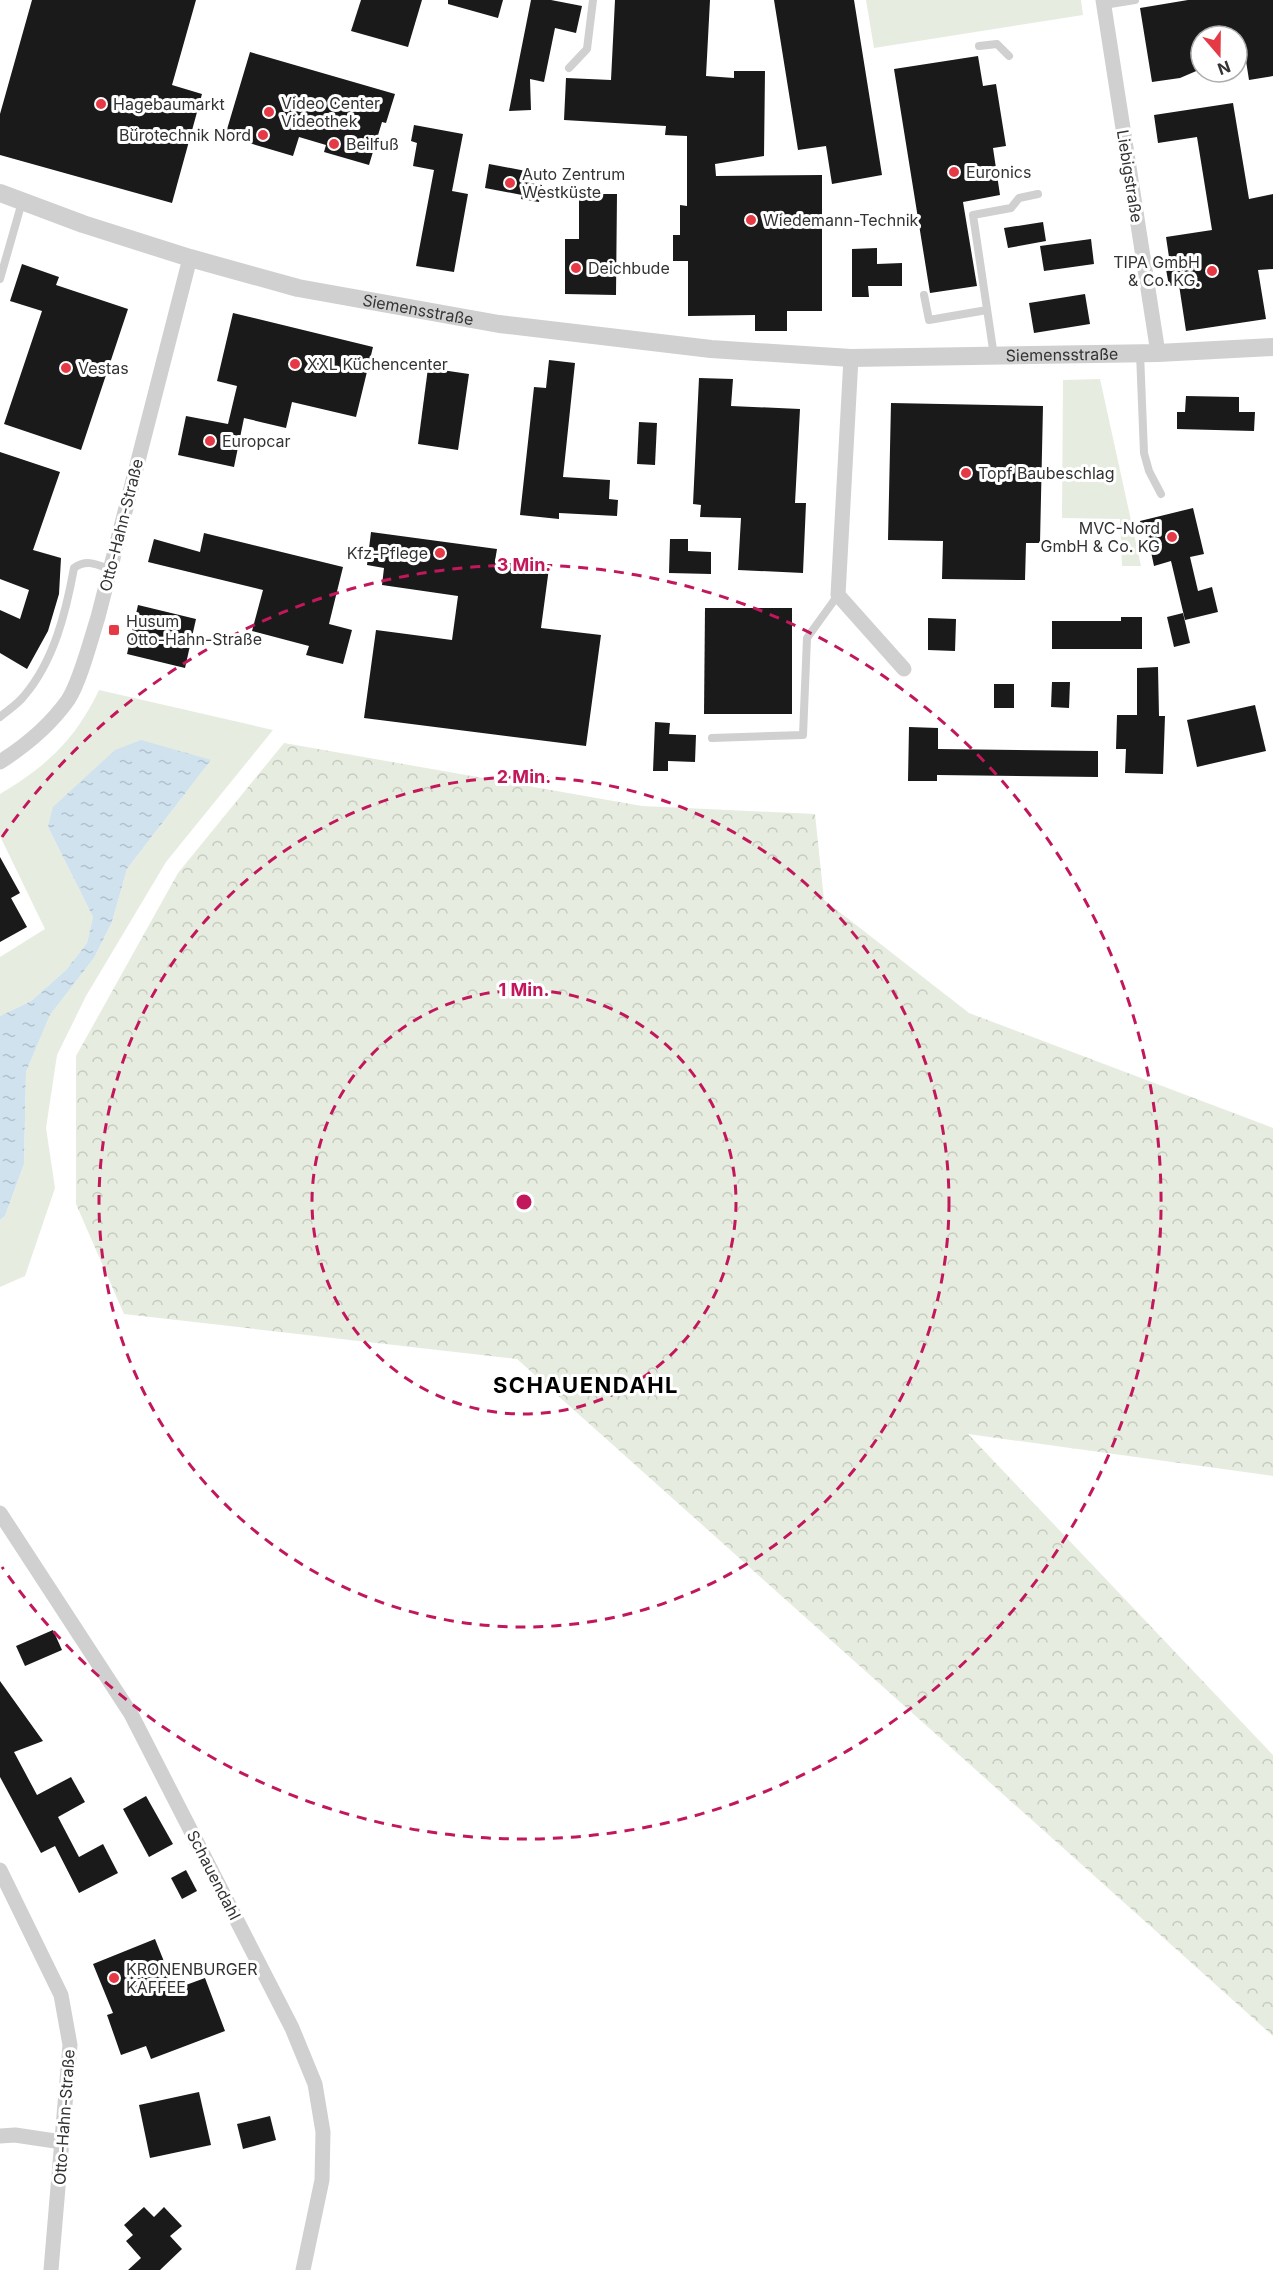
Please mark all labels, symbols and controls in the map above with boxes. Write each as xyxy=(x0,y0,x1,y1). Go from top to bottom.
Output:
north arrow xyxy=(1189,24,1249,84)
text: N xyxy=(1215,57,1233,80)
place label: Video Center Videothek xyxy=(281,93,380,131)
place label: Hagebaumarkt xyxy=(113,94,225,114)
marker: Hagebaumarkt xyxy=(94,97,108,111)
marker: Video Center Videothek xyxy=(262,105,276,119)
place label: Bürotechnik Nord xyxy=(119,125,251,145)
marker: Bürotechnik Nord xyxy=(256,128,270,142)
street label: Liebigstraße xyxy=(1113,128,1147,224)
place label: Beilfuß xyxy=(346,134,399,154)
marker: Beilfuß xyxy=(327,137,341,151)
place label: Euronics xyxy=(966,162,1031,182)
place label: Auto Zentrum Westküste xyxy=(522,164,625,202)
marker: Euronics xyxy=(947,165,961,179)
marker: Auto Zentrum Westküste xyxy=(503,176,517,190)
place label: Wiedemann-Technik xyxy=(763,210,919,230)
marker: Wiedemann-Technik xyxy=(744,213,758,227)
place label: TIPA GmbH & Co. KG. xyxy=(1113,252,1200,290)
place label: Deichbude xyxy=(588,258,670,278)
marker: Deichbude xyxy=(569,261,583,275)
marker: TIPA GmbH & Co. KG. xyxy=(1205,264,1219,278)
street label: Siemensstraße xyxy=(361,290,475,329)
street label: Siemensstraße xyxy=(1006,344,1119,365)
place label: XXL Küchencenter xyxy=(307,354,448,374)
marker: XXL Küchencenter xyxy=(288,357,302,371)
place label: Vestas xyxy=(78,358,129,378)
marker: Vestas xyxy=(59,361,73,375)
place label: Europcar xyxy=(222,431,291,451)
marker: Europcar xyxy=(203,434,217,448)
street label: Otto-Hahn-Straße xyxy=(95,457,147,593)
place label: Topf Baubeschlag xyxy=(978,463,1115,483)
marker: Topf Baubeschlag xyxy=(959,466,973,480)
place label: MVC-Nord GmbH & Co. KG xyxy=(1041,518,1160,556)
marker: MVC-Nord GmbH & Co. KG xyxy=(1165,530,1179,544)
place label: Kfz-Pflege xyxy=(347,543,428,563)
marker: Kfz-Pflege xyxy=(433,546,447,560)
text: 3 Min. xyxy=(497,554,551,575)
place label: Husum Otto-Hahn-Straße xyxy=(126,611,262,649)
marker: Husum Otto-Hahn-Straße xyxy=(107,623,121,637)
text: 2 Min. xyxy=(497,766,551,787)
text: 1 Min. xyxy=(499,979,549,1000)
centre of rings xyxy=(514,1192,534,1212)
district label: SCHAUENDAHL xyxy=(493,1372,679,1398)
street label: Schauendahl xyxy=(183,1827,245,1923)
place label: KRONENBURGER KAFFEE xyxy=(126,1959,258,1997)
marker: KRONENBURGER KAFFEE xyxy=(107,1971,121,1985)
street label: Otto-Hahn-Straße xyxy=(49,2048,79,2186)

